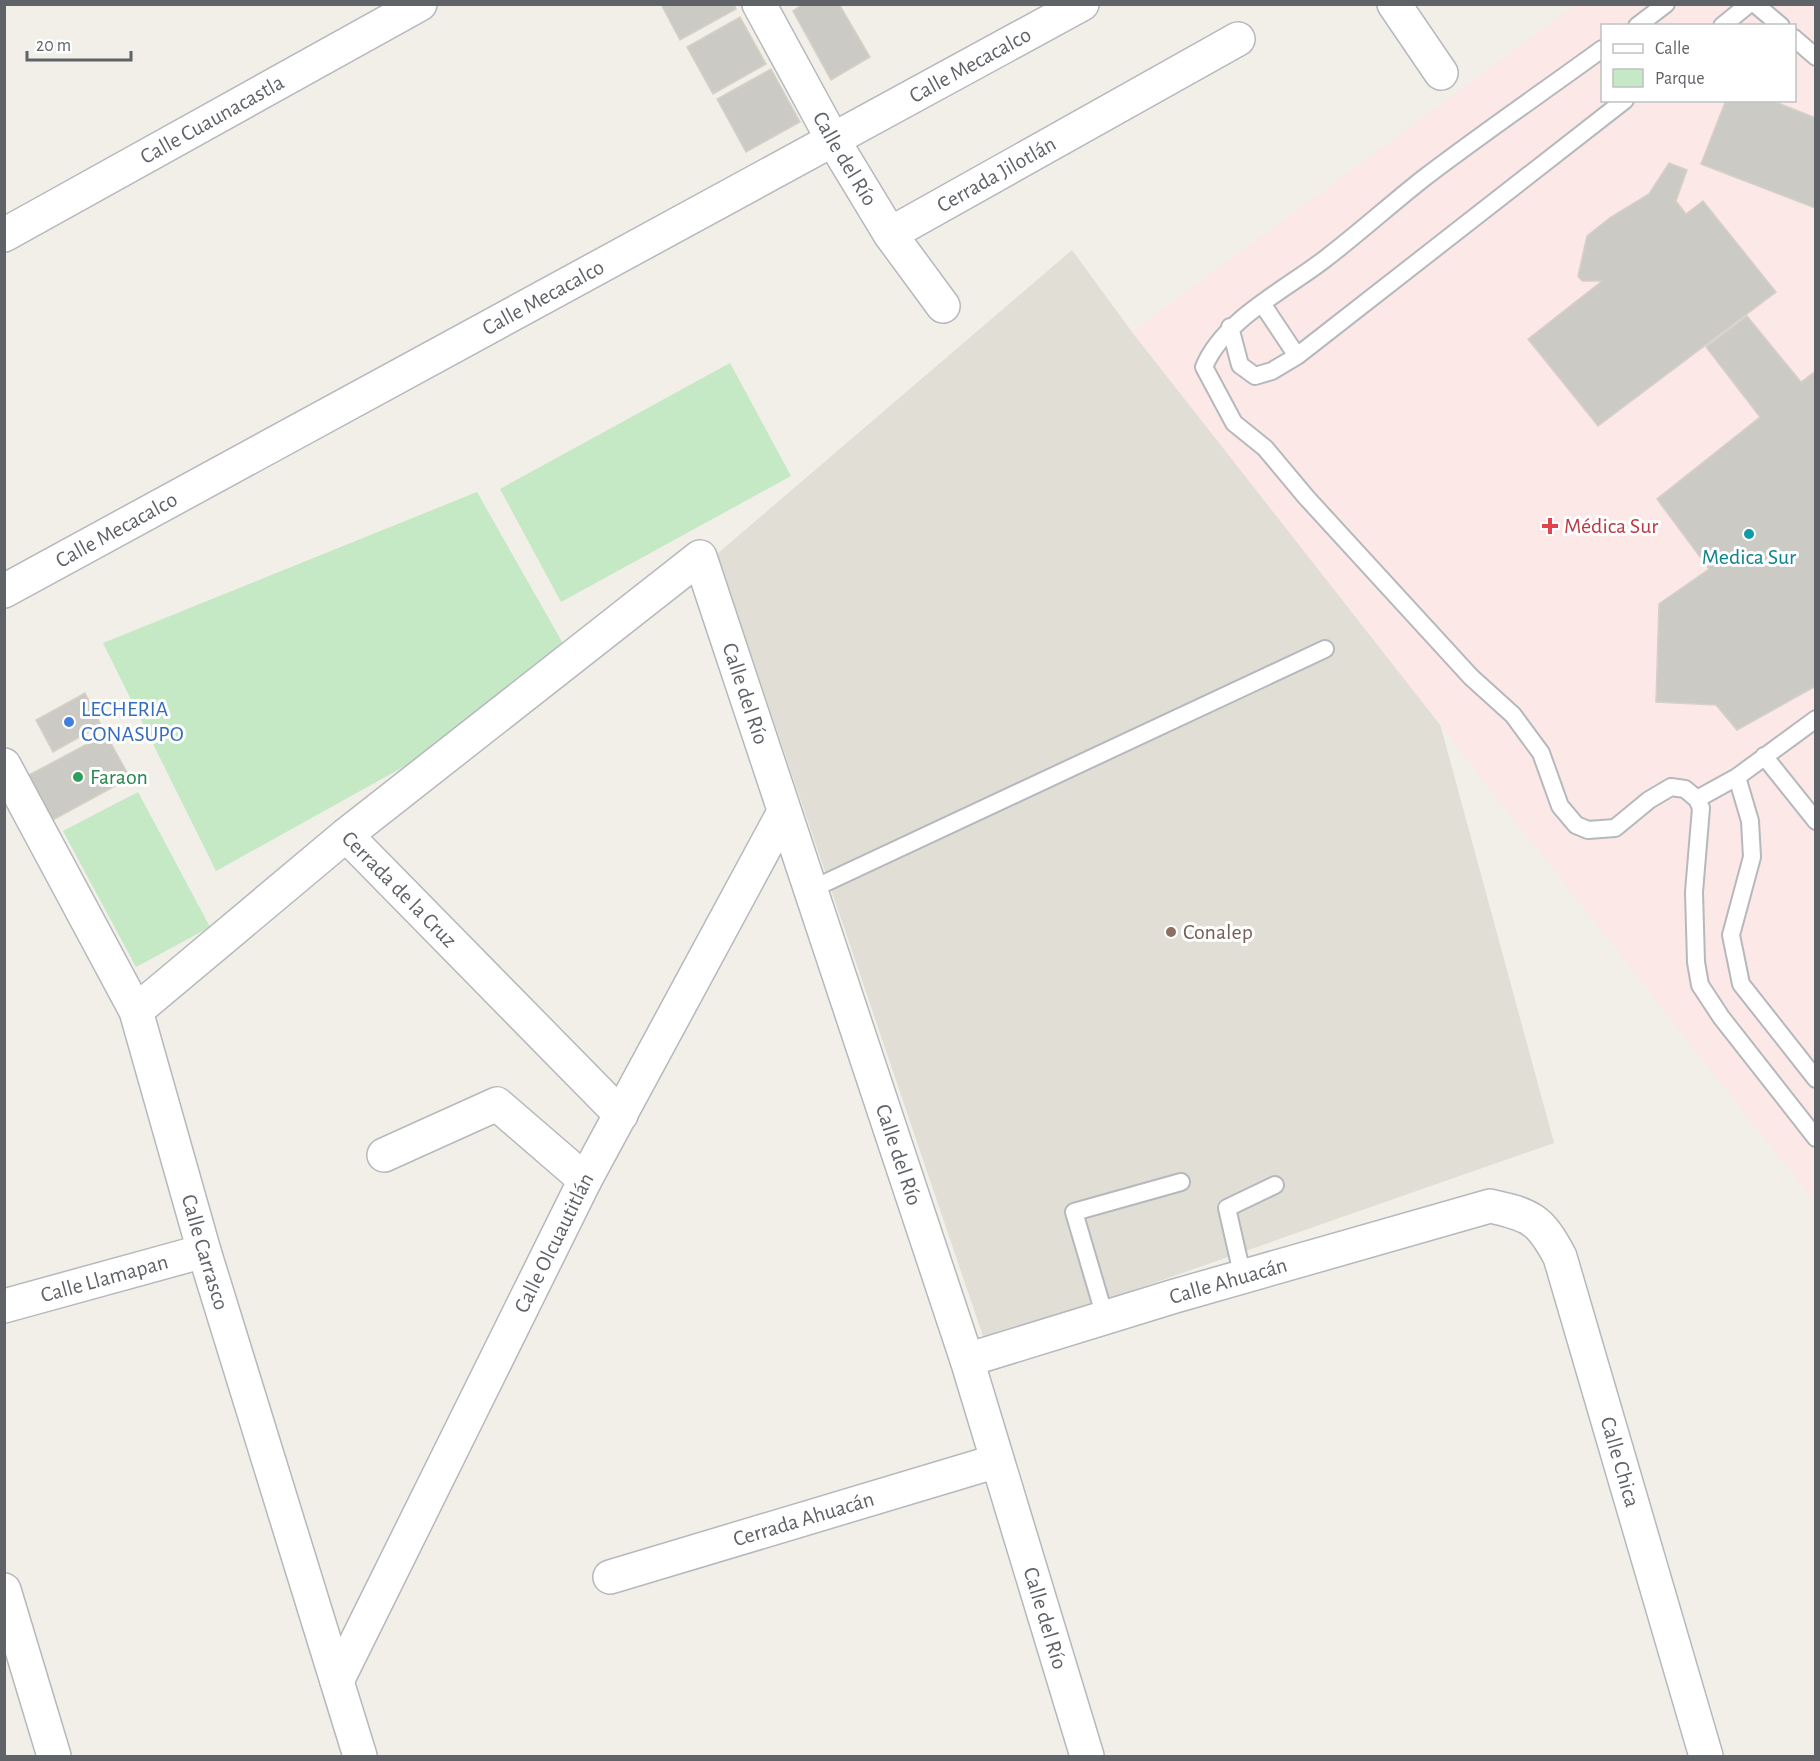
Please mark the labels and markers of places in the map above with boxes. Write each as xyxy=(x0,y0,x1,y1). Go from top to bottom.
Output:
place label: Médica Sur xyxy=(1564,515,1658,537)
marker: Médica Sur xyxy=(1541,517,1559,535)
marker: Medica Sur xyxy=(1742,527,1756,541)
place label: Medica Sur xyxy=(1702,546,1796,568)
place label: LECHERIA CONASUPO xyxy=(81,698,184,745)
marker: LECHERIA CONASUPO xyxy=(62,715,76,729)
place label: Faraon xyxy=(90,766,148,788)
marker: Faraon xyxy=(71,770,85,784)
place label: Conalep xyxy=(1183,921,1253,943)
marker: Conalep xyxy=(1164,925,1178,939)

